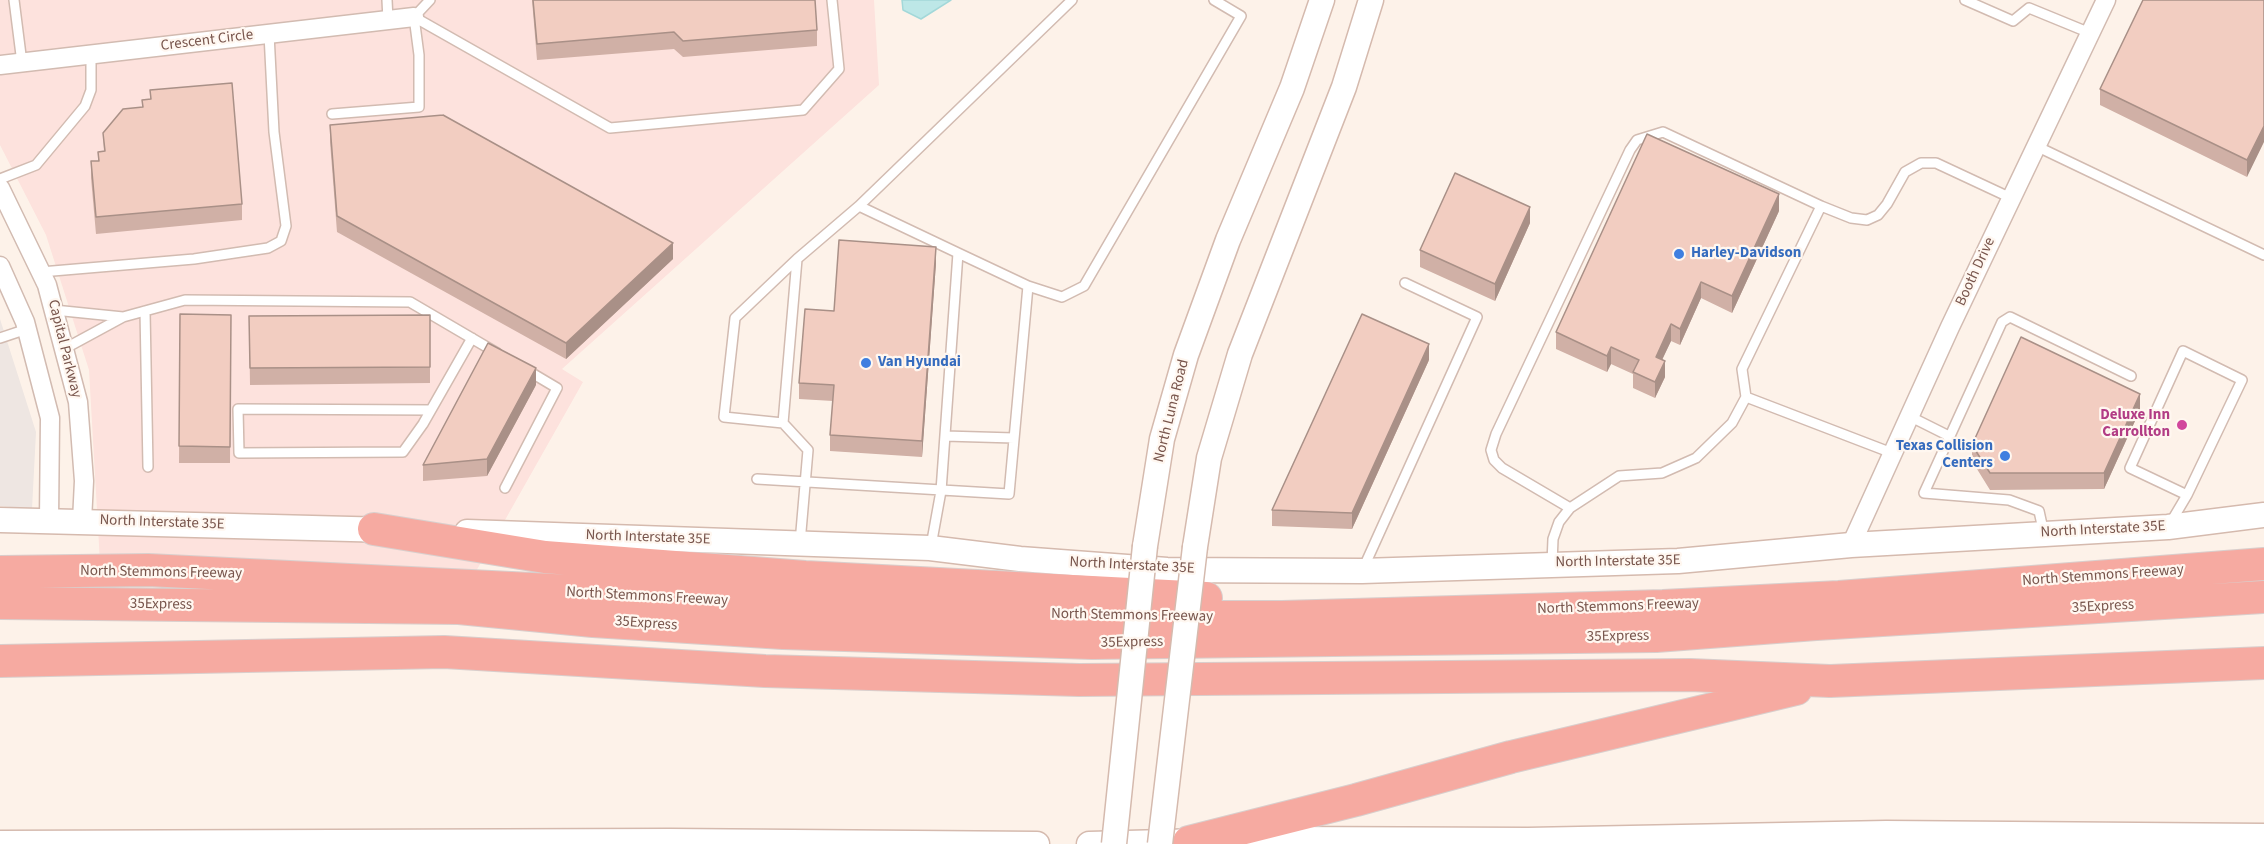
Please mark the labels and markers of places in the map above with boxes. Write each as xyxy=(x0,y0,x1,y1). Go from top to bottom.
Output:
place label: Harley-Davidson xyxy=(1691,245,1801,263)
marker: Harley-Davidson xyxy=(1672,247,1686,261)
place label: Van Hyundai xyxy=(878,354,961,372)
marker: Van Hyundai xyxy=(859,356,873,370)
place label: Deluxe Inn Carrollton xyxy=(2100,407,2170,442)
marker: Deluxe Inn Carrollton xyxy=(2175,418,2189,432)
place label: Texas Collision Centers xyxy=(1896,438,1993,473)
marker: Texas Collision Centers xyxy=(1998,449,2012,463)

